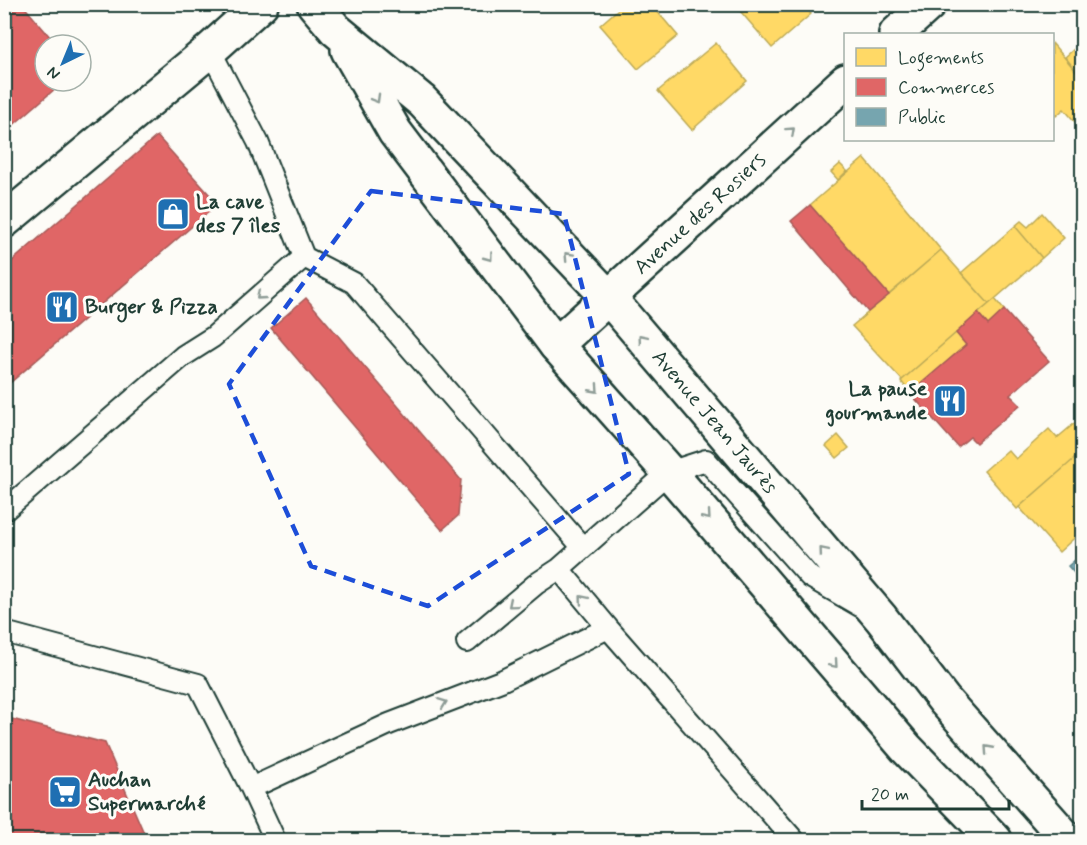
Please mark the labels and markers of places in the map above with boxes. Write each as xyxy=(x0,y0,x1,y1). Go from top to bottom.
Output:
place label: La cave des 7 îles xyxy=(196,188,281,240)
shop icon: La cave des 7 îles xyxy=(155,196,191,232)
restaurant icon: Burger & Pizza xyxy=(44,289,80,325)
place label: Burger & Pizza xyxy=(85,293,218,323)
place label: La pause gourmande xyxy=(826,375,928,427)
restaurant icon: La pause gourmande xyxy=(932,383,968,419)
place label: Auchan Supermarché xyxy=(88,766,206,818)
supermarket icon: Auchan Supermarché xyxy=(47,774,83,810)

